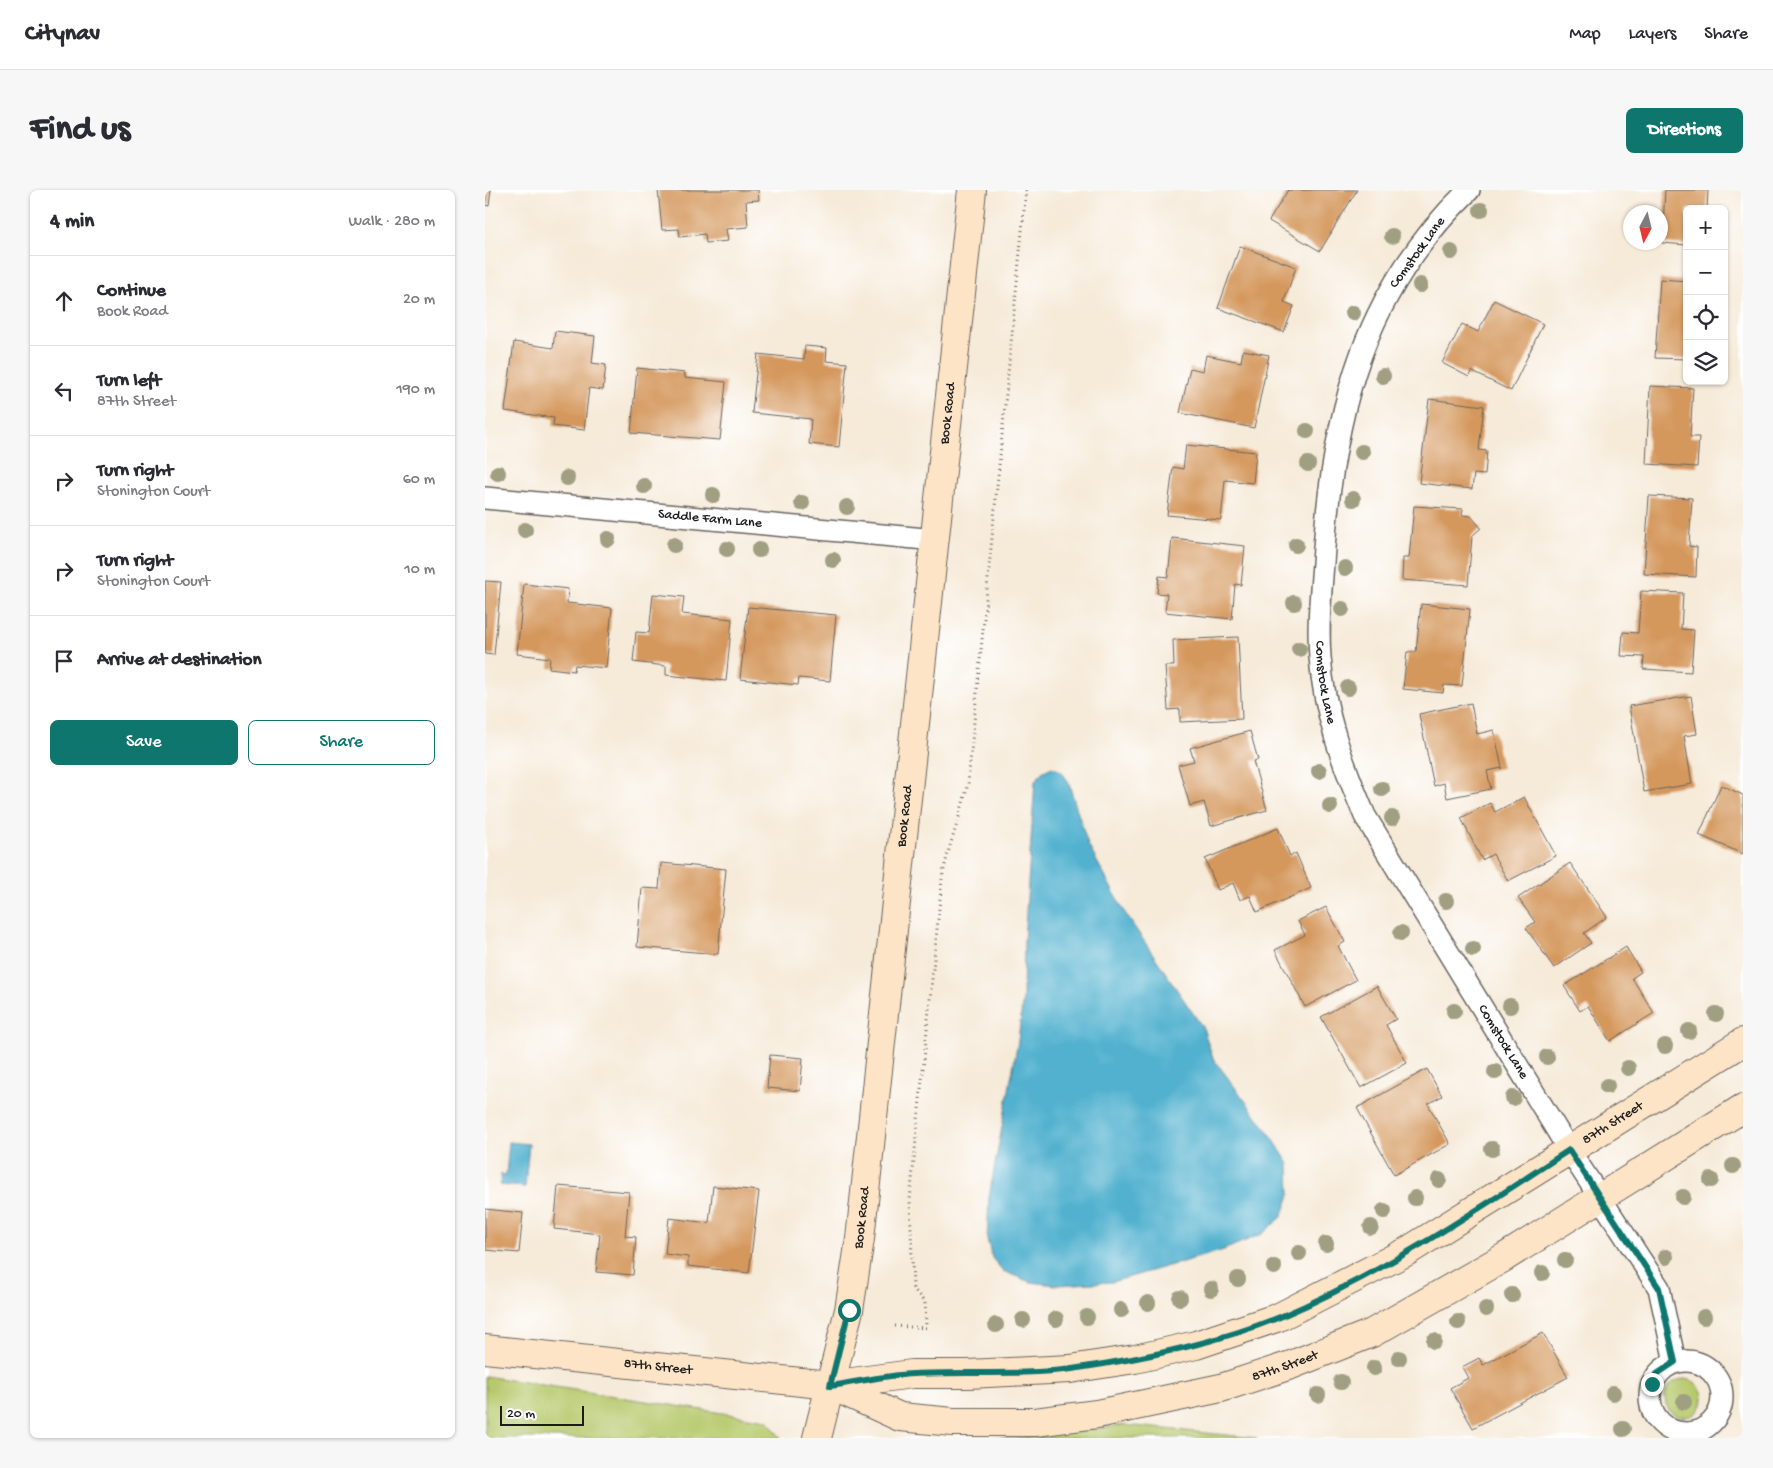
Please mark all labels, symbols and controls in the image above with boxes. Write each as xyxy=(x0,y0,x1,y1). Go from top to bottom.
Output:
text: Citynav xyxy=(25,20,100,49)
text: Map xyxy=(1569,24,1601,45)
text: Layers xyxy=(1629,24,1676,45)
text: Share xyxy=(1704,24,1748,45)
button: Directions xyxy=(1626,108,1743,153)
text: Find us xyxy=(30,110,130,151)
north arrow xyxy=(1623,205,1668,250)
map controls xyxy=(1683,205,1728,385)
button: + xyxy=(1683,205,1728,250)
text: 4 min xyxy=(50,210,94,235)
text: Walk · 280 m xyxy=(348,213,435,232)
street label: Comstock Lane xyxy=(1386,213,1450,292)
button: − xyxy=(1683,250,1728,295)
text: Continue xyxy=(97,280,166,303)
icon: ahead xyxy=(50,287,78,315)
text: 20 m xyxy=(403,291,435,310)
button: locate xyxy=(1683,295,1728,340)
text: Book Road xyxy=(97,303,168,322)
button: layers xyxy=(1683,340,1728,385)
text: Turn left xyxy=(97,370,161,393)
icon: left xyxy=(50,377,78,405)
street label: Book Road xyxy=(936,380,960,446)
text: 190 m xyxy=(396,381,435,400)
text: 87th Street xyxy=(97,393,176,412)
text: Turn right xyxy=(97,460,173,483)
icon: right xyxy=(50,467,78,495)
text: 60 m xyxy=(403,471,435,490)
text: Stonington Court xyxy=(97,483,210,502)
street label: Saddle Farm Lane xyxy=(657,506,764,532)
text: Turn right xyxy=(97,550,173,573)
icon: right xyxy=(50,557,78,585)
text: 10 m xyxy=(404,561,435,580)
text: Stonington Court xyxy=(97,573,210,592)
street label: Comstock Lane xyxy=(1311,640,1340,727)
icon: arrive xyxy=(50,647,78,675)
text: Arrive at destination xyxy=(97,649,261,672)
button: Save xyxy=(50,720,238,765)
button: Share xyxy=(248,720,435,765)
street label: Book Road xyxy=(893,783,917,849)
street label: Comstock Lane xyxy=(1474,1002,1533,1083)
street label: 87th Street xyxy=(1579,1097,1648,1149)
street label: Book Road xyxy=(850,1184,874,1251)
route start xyxy=(838,1299,861,1322)
street label: 87th Street xyxy=(1250,1346,1322,1386)
street label: 87th Street xyxy=(623,1355,694,1379)
route end xyxy=(1641,1373,1664,1396)
scale bar xyxy=(500,1403,584,1426)
text: 20 m xyxy=(507,1406,535,1423)

